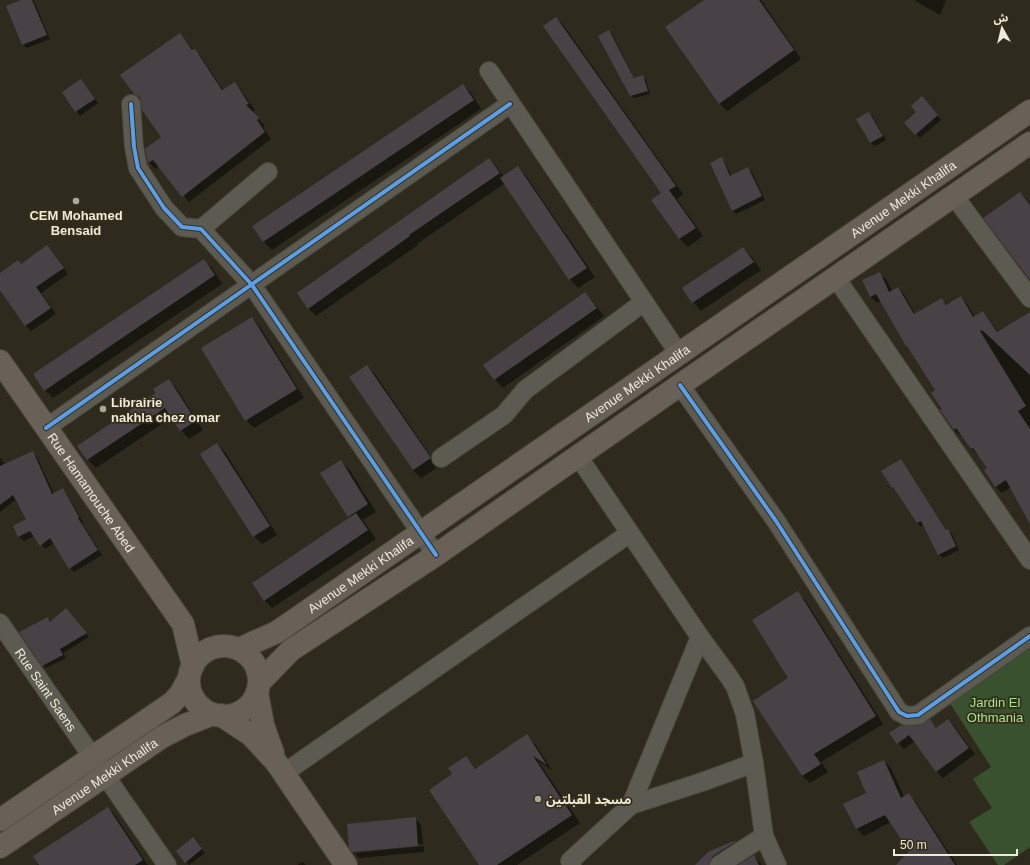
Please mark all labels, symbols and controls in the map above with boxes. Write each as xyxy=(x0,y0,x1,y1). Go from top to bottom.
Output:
north arrow xyxy=(982,8,1022,48)
text: ش xyxy=(992,11,1009,26)
street label: Avenue Mekki Khalifa xyxy=(847,157,959,240)
marker: CEM Mohamed Bensaid xyxy=(71,196,81,206)
place label: CEM Mohamed Bensaid xyxy=(29,208,123,238)
street label: Avenue Mekki Khalifa xyxy=(581,341,693,425)
place label: Librairie nakhla chez omar xyxy=(111,395,220,425)
marker: Librairie nakhla chez omar xyxy=(98,404,108,414)
street label: Rue Hamamouche Abed xyxy=(45,430,138,555)
street label: Avenue Mekki Khalifa xyxy=(305,532,417,616)
street label: Rue Saint Saens xyxy=(12,645,80,735)
park label: Jardin El Othmania xyxy=(967,695,1024,725)
street label: Avenue Mekki Khalifa xyxy=(48,735,161,817)
place label: مسجد القبلتين xyxy=(546,792,631,807)
marker: مسجد القبلتين xyxy=(533,794,543,804)
scale bar xyxy=(894,831,1017,857)
text: 50 m xyxy=(900,838,927,852)

